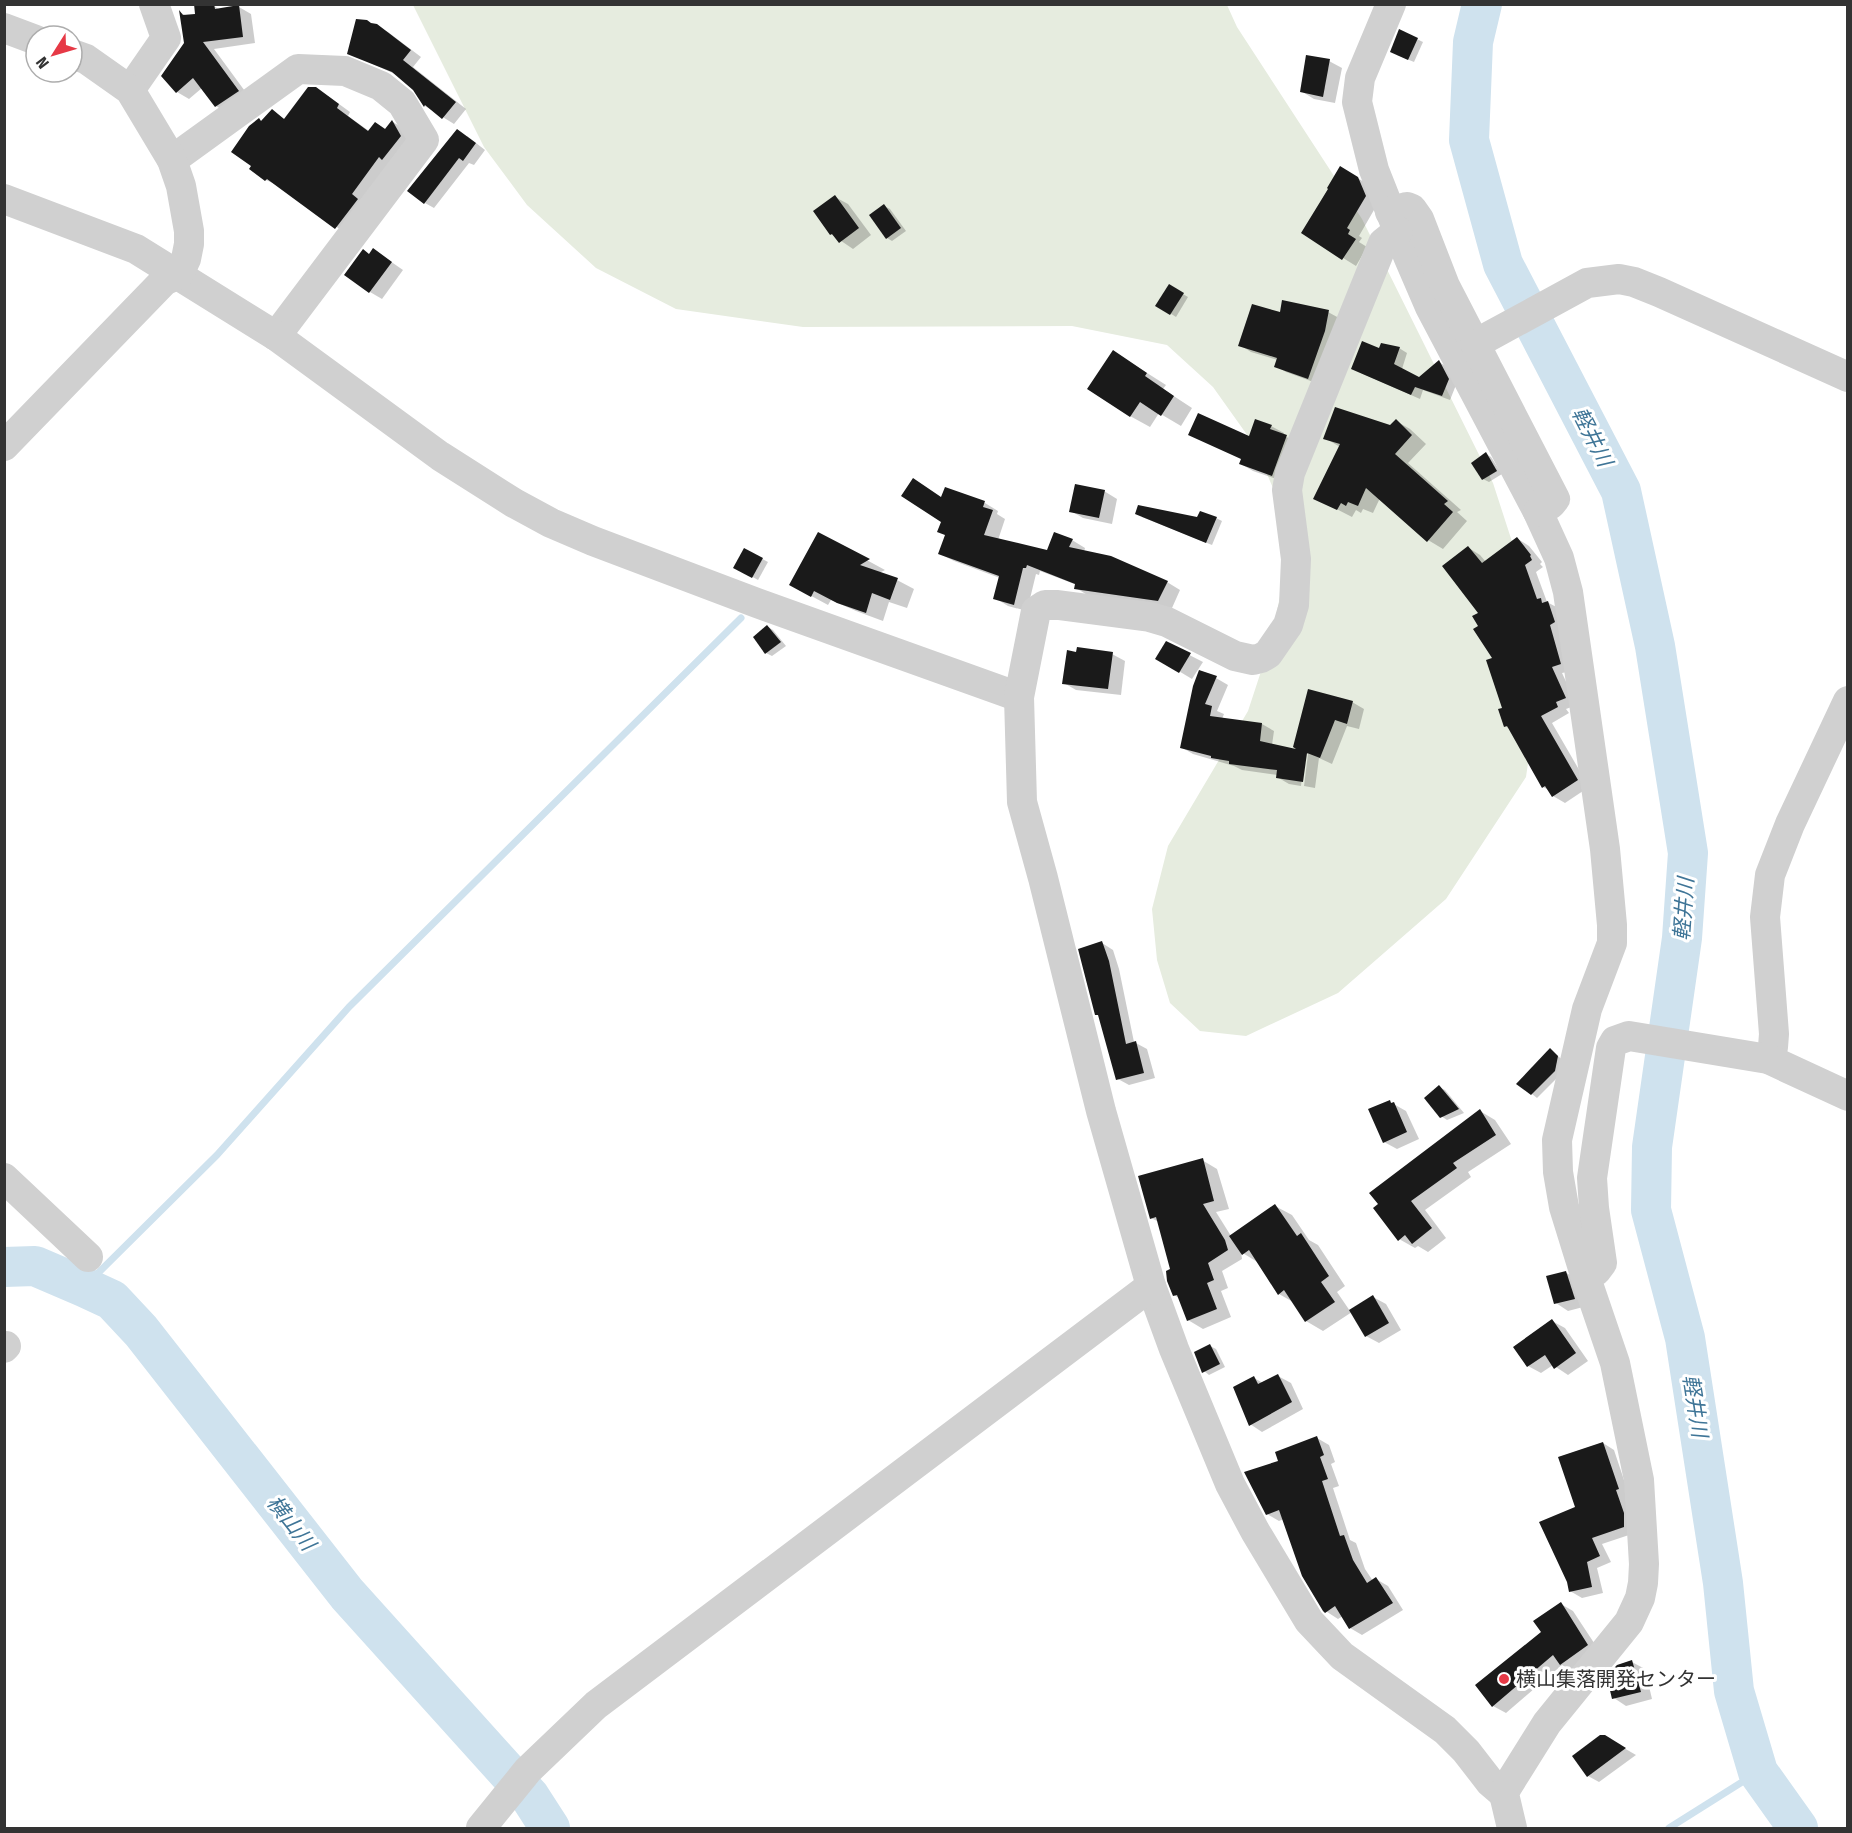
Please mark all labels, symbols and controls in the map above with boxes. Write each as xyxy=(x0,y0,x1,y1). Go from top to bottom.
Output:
north arrow xyxy=(24,24,84,84)
text: N xyxy=(32,53,53,72)
water label: 軽井川 xyxy=(1566,403,1619,473)
water label: 軽井川 xyxy=(1669,875,1699,941)
water label: 軽井川 xyxy=(1677,1373,1713,1441)
water label: 横山川 xyxy=(261,1490,322,1557)
place label: 横山集落開発センター xyxy=(1516,1667,1716,1691)
marker: 横山集落開発センター xyxy=(1497,1672,1511,1686)

